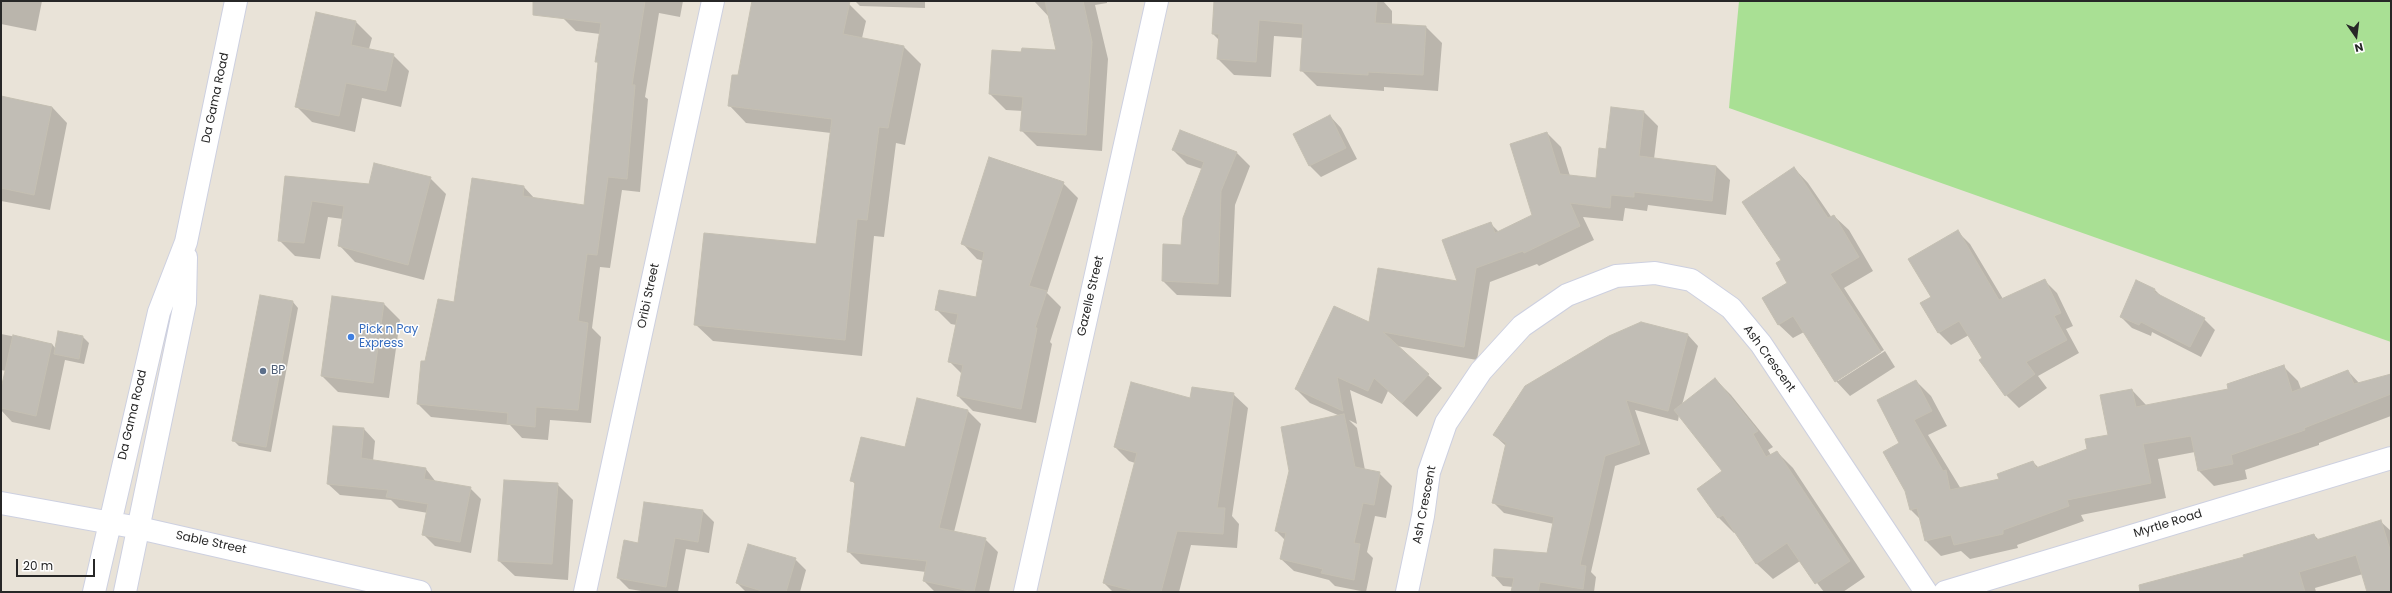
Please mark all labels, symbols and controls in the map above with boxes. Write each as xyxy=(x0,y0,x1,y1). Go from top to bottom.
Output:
north arrow xyxy=(2336,16,2376,56)
text: N xyxy=(2353,39,2365,56)
street label: Da Gama Road xyxy=(199,51,233,145)
street label: Gazelle Street xyxy=(1075,254,1107,338)
street label: Oribi Street xyxy=(635,262,663,330)
place label: Pick n Pay Express xyxy=(359,323,418,351)
street label: Ash Crescent xyxy=(1740,323,1798,395)
marker: Pick n Pay Express xyxy=(346,332,356,342)
place label: BP xyxy=(271,364,285,378)
marker: BP xyxy=(258,366,268,376)
street label: Da Gama Road xyxy=(116,368,150,462)
street label: Ash Crescent xyxy=(1410,465,1440,545)
street label: Myrtle Road xyxy=(2132,507,2204,541)
street label: Sable Street xyxy=(174,528,248,558)
scale bar xyxy=(18,551,97,577)
text: 20 m xyxy=(23,557,53,574)

